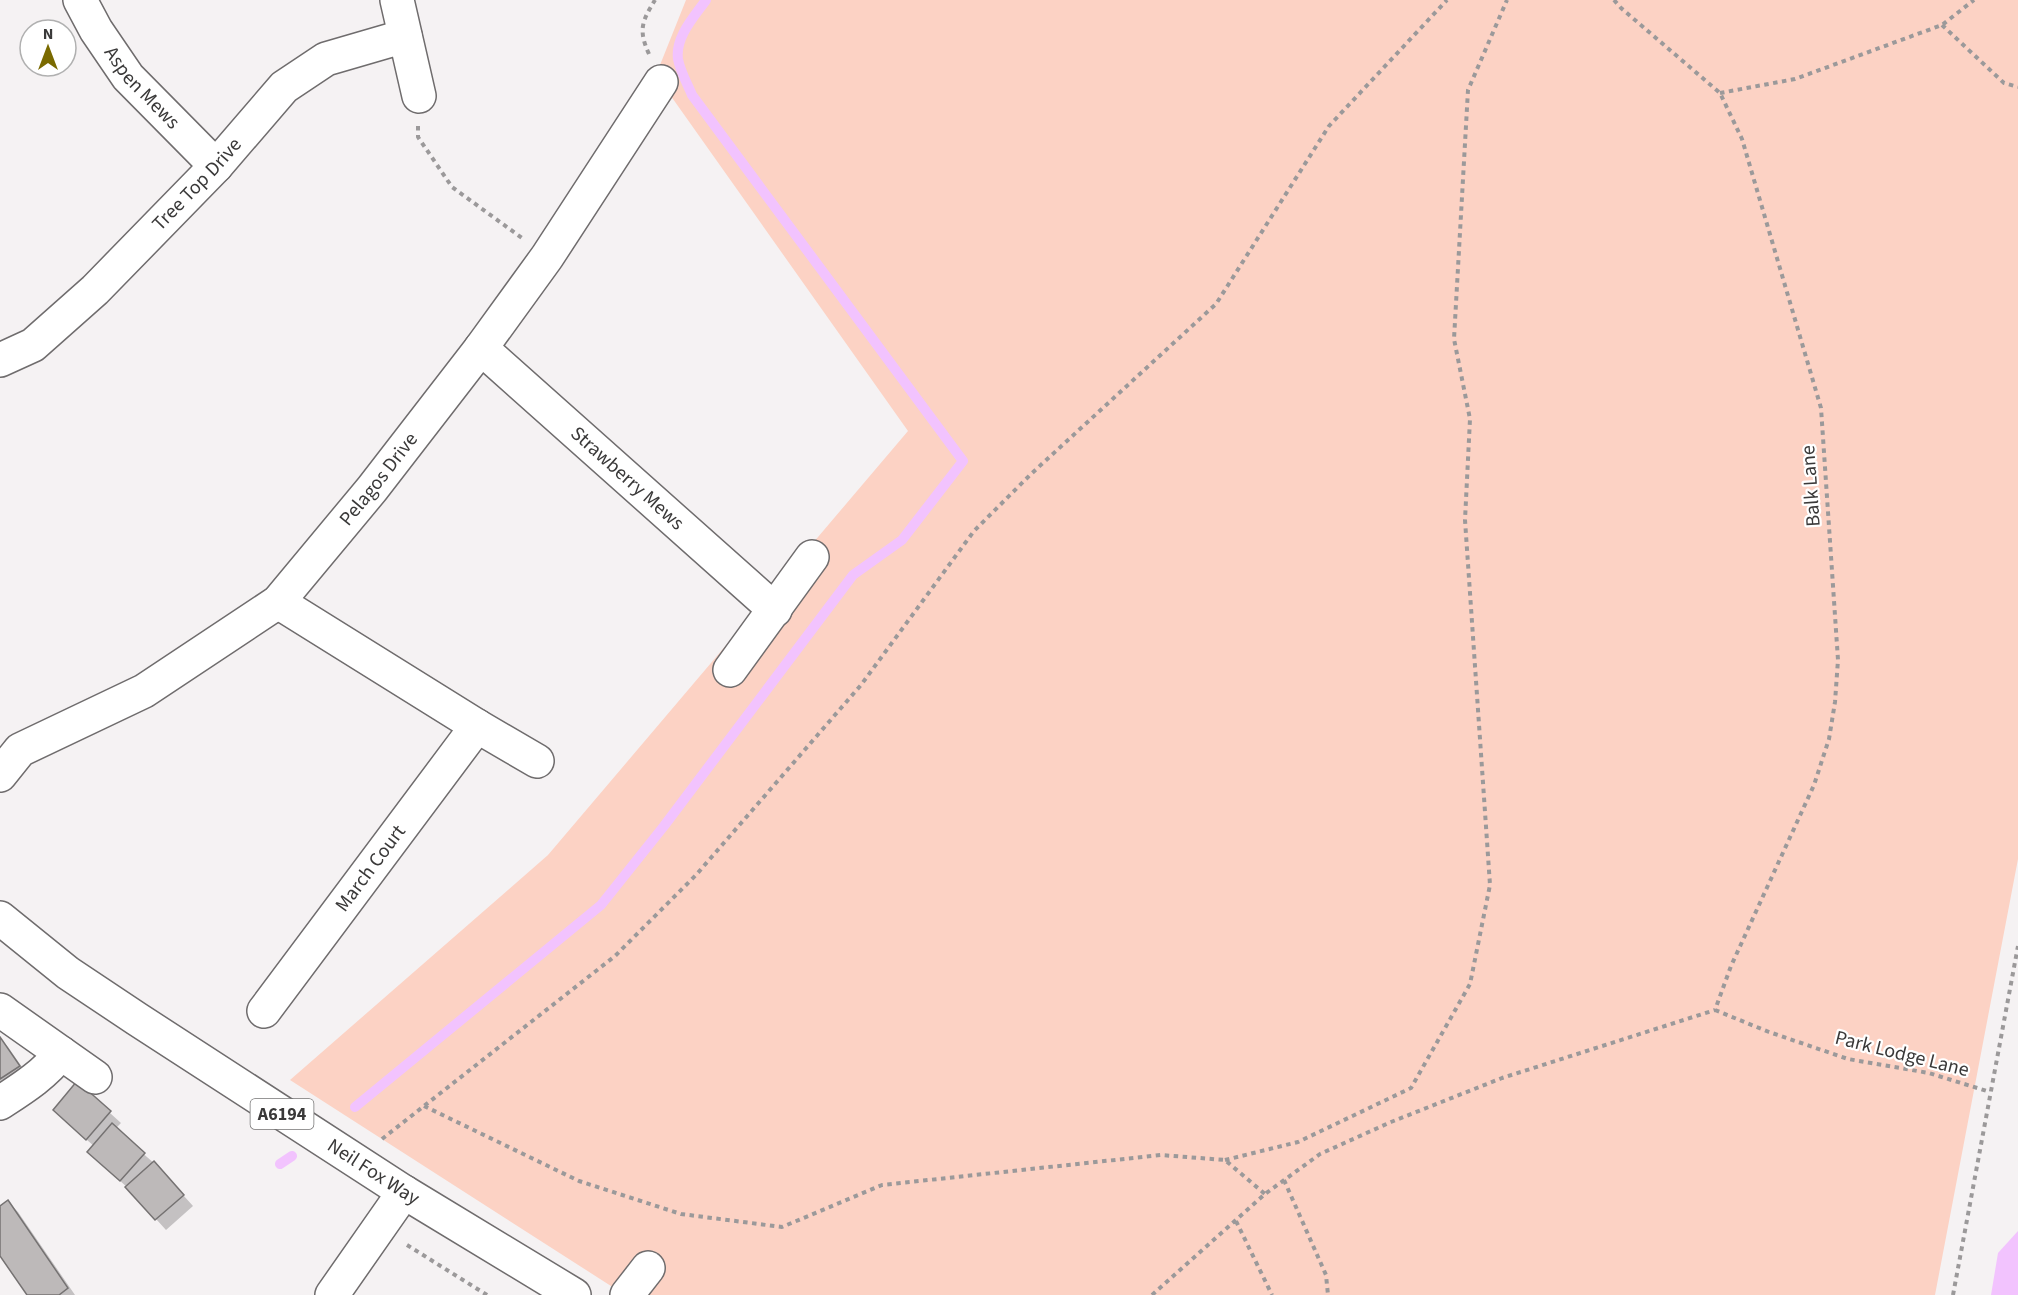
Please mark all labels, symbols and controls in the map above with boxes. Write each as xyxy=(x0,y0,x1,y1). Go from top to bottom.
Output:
north arrow xyxy=(18,18,78,78)
text: N xyxy=(43,23,53,45)
street label: Aspen Mews xyxy=(97,41,186,136)
street label: Tree Top Drive xyxy=(146,132,248,237)
street label: Strawberry Mews xyxy=(564,420,690,537)
street label: Pelagos Drive xyxy=(333,427,425,532)
street label: Balk Lane xyxy=(1794,444,1828,528)
street label: March Court xyxy=(329,819,413,918)
street label: Park Lodge Lane xyxy=(1832,1024,1972,1084)
road number: A6194 xyxy=(250,1099,314,1129)
street label: Neil Fox Way xyxy=(322,1132,425,1213)

